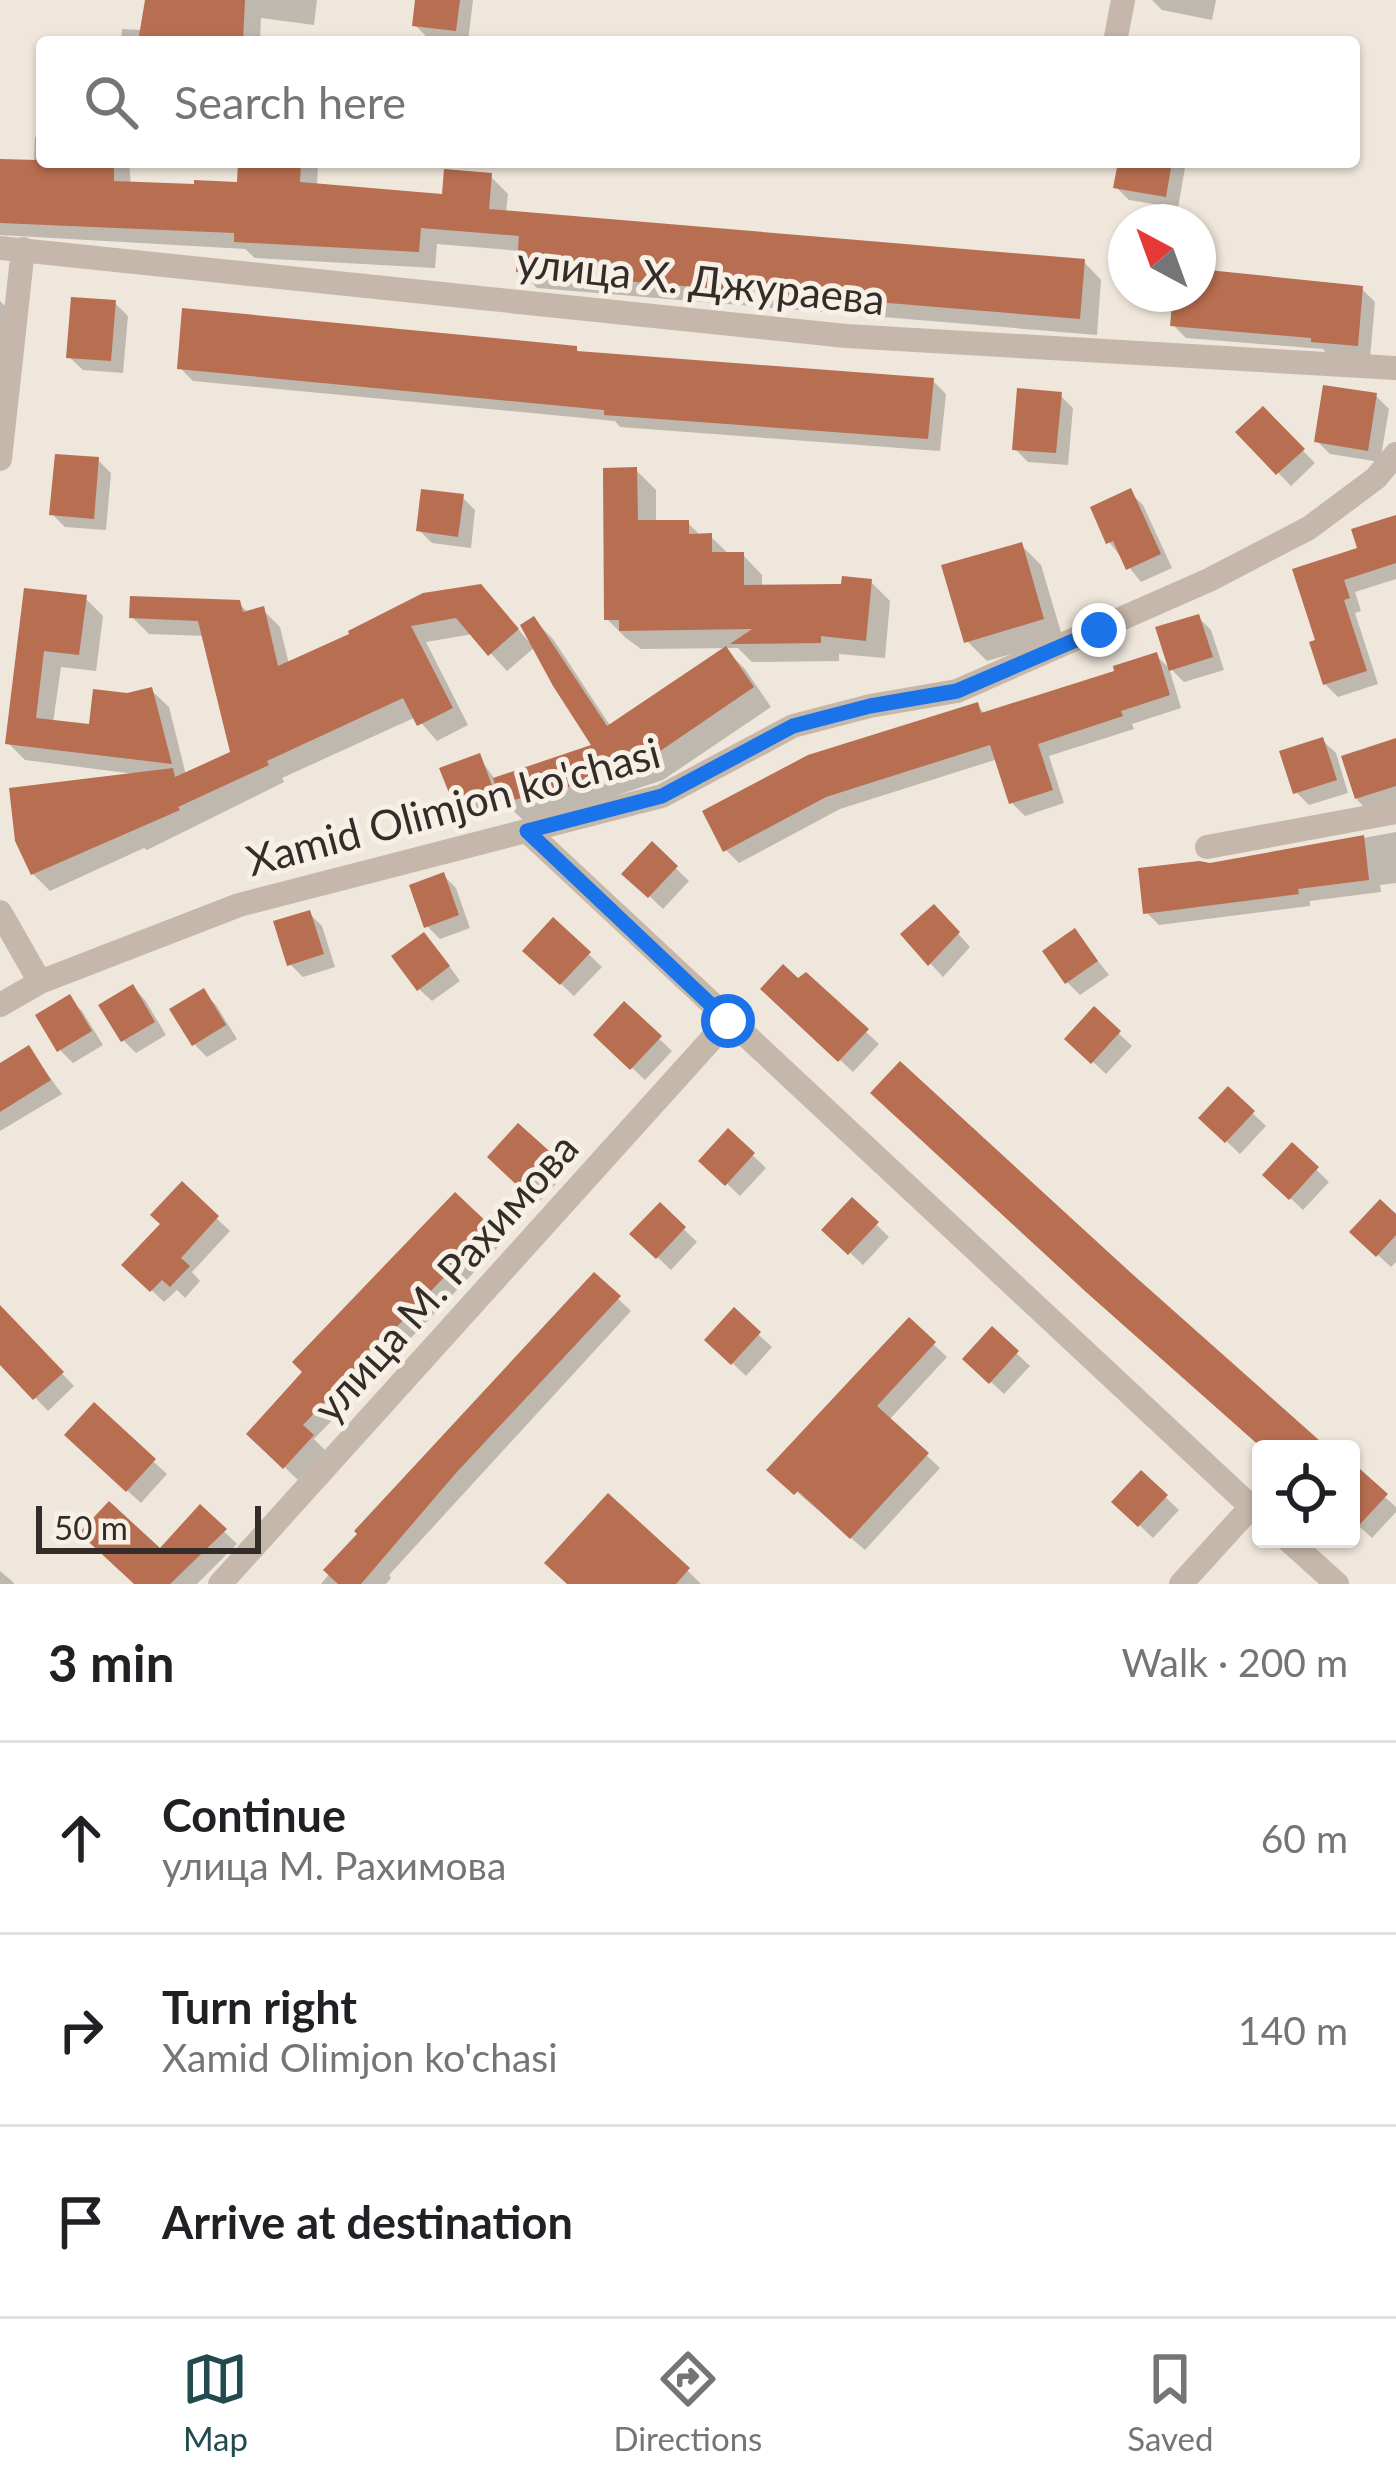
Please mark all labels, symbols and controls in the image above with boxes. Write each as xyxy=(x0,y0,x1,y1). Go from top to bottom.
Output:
search box xyxy=(36,36,1360,168)
icon: search xyxy=(78,69,144,135)
text: Search here xyxy=(174,75,406,129)
north arrow xyxy=(1108,204,1216,312)
street label: улица Х. Джураева xyxy=(515,236,887,324)
route end xyxy=(1072,603,1126,657)
street label: Xamid Olimjon ko'chasi xyxy=(241,727,665,885)
route start xyxy=(701,994,755,1048)
street label: улица М. Рахимова xyxy=(302,1122,588,1432)
map controls xyxy=(1252,1440,1360,1548)
button: locate xyxy=(1252,1440,1360,1548)
scale bar xyxy=(36,1500,261,1553)
text: 50 m xyxy=(54,1507,128,1547)
text: 3 min xyxy=(48,1632,174,1693)
text: Walk · 200 m xyxy=(1121,1639,1348,1685)
text: Continue xyxy=(162,1788,346,1842)
icon: ahead xyxy=(48,1805,114,1871)
text: 60 m xyxy=(1261,1815,1348,1861)
text: улица М. Рахимова xyxy=(162,1842,506,1888)
text: Turn right xyxy=(162,1980,357,2034)
icon: right xyxy=(48,1997,114,2063)
text: 140 m xyxy=(1238,2007,1348,2053)
text: Xamid Olimjon ko'chasi xyxy=(162,2034,558,2080)
icon: arrive xyxy=(48,2189,114,2255)
text: Arrive at destination xyxy=(162,2195,573,2249)
tab: Map xyxy=(182,2346,248,2458)
tab: Directions xyxy=(613,2346,762,2458)
tab: Saved xyxy=(1127,2346,1214,2458)

